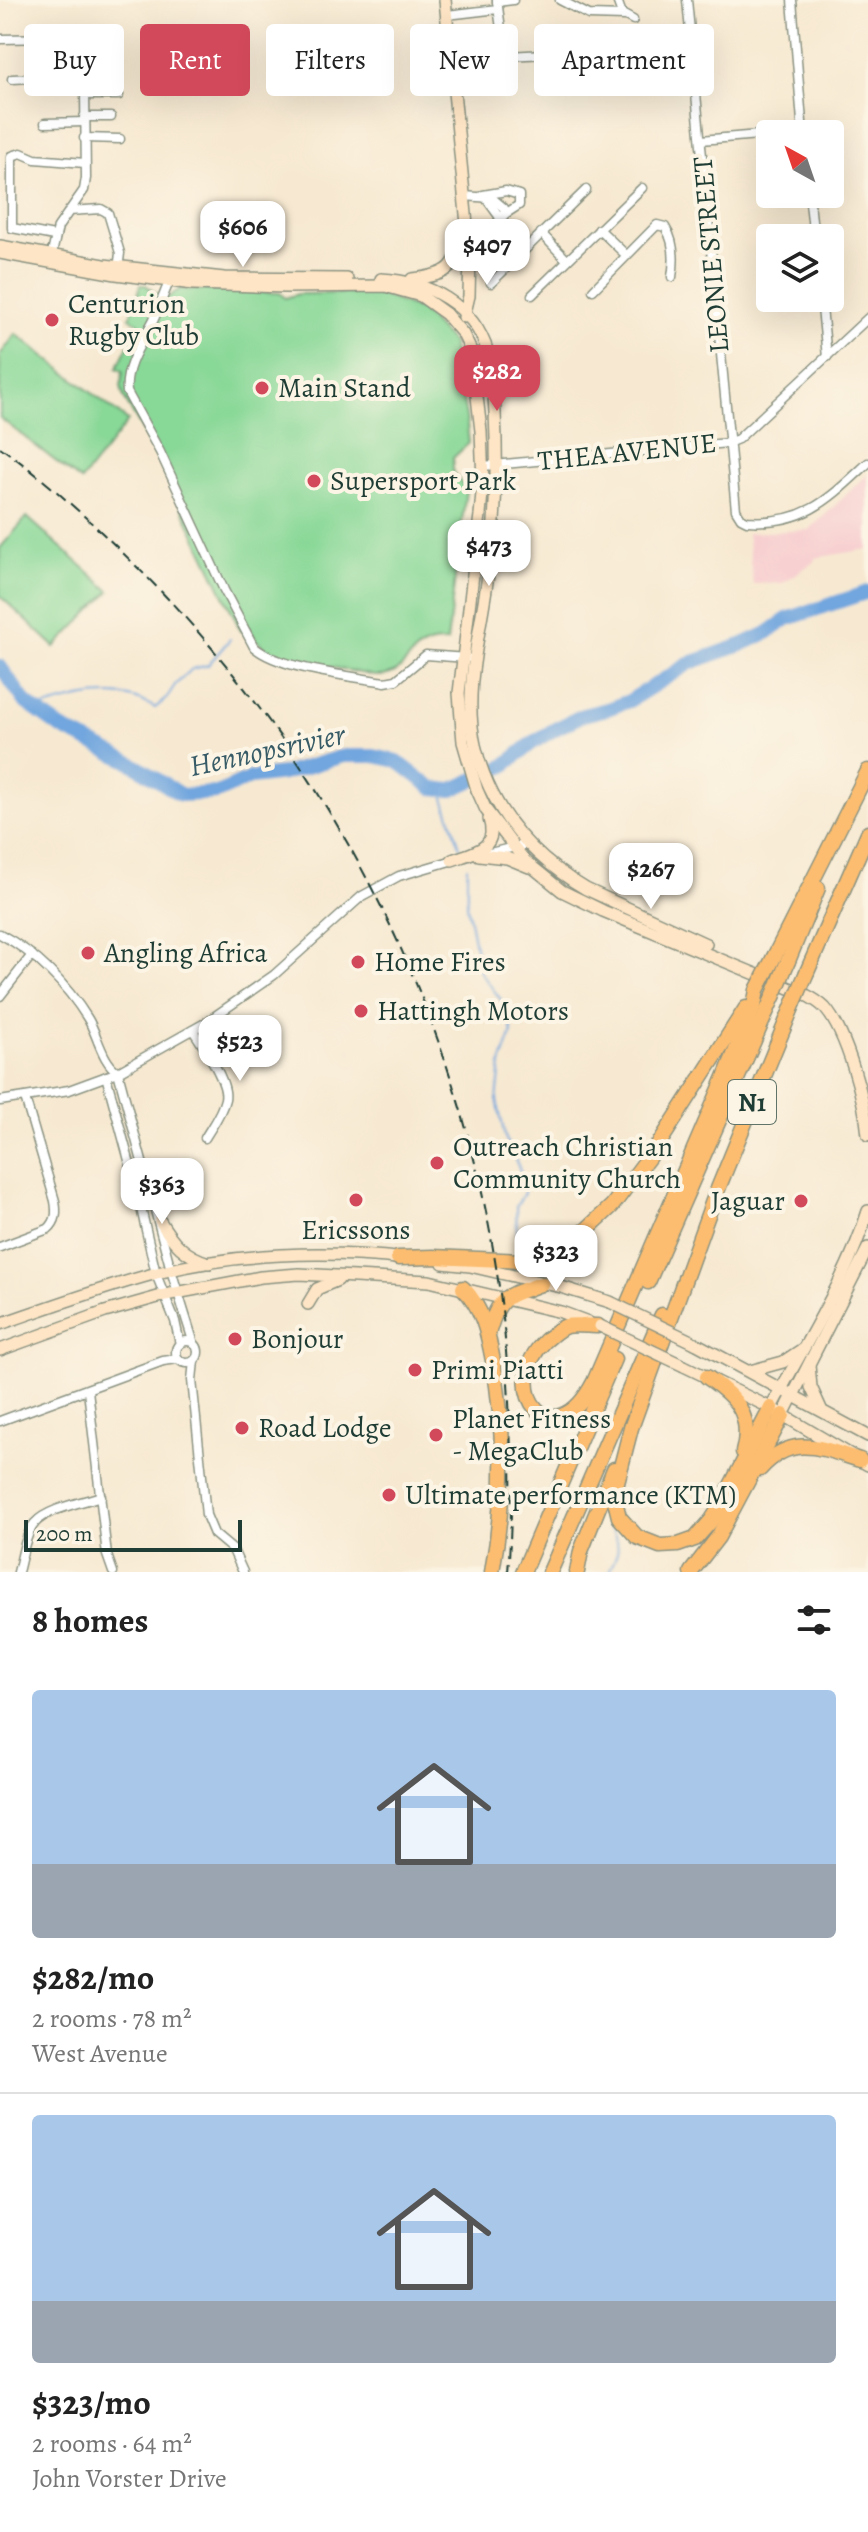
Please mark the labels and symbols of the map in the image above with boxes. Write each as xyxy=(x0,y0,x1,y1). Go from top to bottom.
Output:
north arrow xyxy=(756,120,844,208)
street label: LEONIE STREET xyxy=(683,155,739,355)
pin: $606 xyxy=(196,201,290,269)
pin: $407 xyxy=(440,219,534,287)
place label: Centurion Rugby Club xyxy=(68,285,199,355)
marker: Centurion Rugby Club xyxy=(43,311,61,329)
pin: $282 xyxy=(450,345,544,413)
place label: Main Stand xyxy=(278,369,412,407)
marker: Main Stand xyxy=(253,379,271,397)
street label: THEA AVENUE xyxy=(536,424,718,480)
place label: Supersport Park xyxy=(330,462,516,500)
marker: Supersport Park xyxy=(305,472,323,490)
pin: $473 xyxy=(442,520,536,588)
water label: Hennopsrivier xyxy=(186,714,350,786)
pin: $267 xyxy=(604,843,698,911)
place label: Angling Africa xyxy=(103,934,268,972)
place label: Home Fires xyxy=(374,943,506,981)
marker: Angling Africa xyxy=(79,944,97,962)
marker: Home Fires xyxy=(349,953,367,971)
place label: Hattingh Motors xyxy=(377,992,569,1030)
marker: Hattingh Motors xyxy=(352,1002,370,1020)
pin: $523 xyxy=(193,1015,287,1083)
road number: N1 xyxy=(728,1080,776,1124)
place label: Outreach Christian Community Church xyxy=(453,1128,681,1198)
marker: Outreach Christian Community Church xyxy=(428,1154,446,1172)
pin: $363 xyxy=(115,1158,209,1226)
place label: Jaguar xyxy=(711,1182,785,1220)
marker: Ericssons xyxy=(347,1191,365,1209)
marker: Jaguar xyxy=(792,1192,810,1210)
place label: Ericssons xyxy=(301,1211,411,1249)
pin: $323 xyxy=(509,1225,603,1293)
place label: Bonjour xyxy=(251,1320,344,1358)
marker: Bonjour xyxy=(226,1330,244,1348)
place label: Primi Piatti xyxy=(431,1351,564,1389)
marker: Primi Piatti xyxy=(406,1361,424,1379)
place label: Planet Fitness - MegaClub xyxy=(452,1400,611,1470)
place label: Road Lodge xyxy=(258,1409,392,1447)
marker: Road Lodge xyxy=(233,1419,251,1437)
marker: Planet Fitness - MegaClub xyxy=(427,1426,445,1444)
place label: Ultimate performance (KTM) xyxy=(405,1476,736,1514)
marker: Ultimate performance (KTM) xyxy=(380,1486,398,1504)
scale bar xyxy=(24,1516,242,1552)

